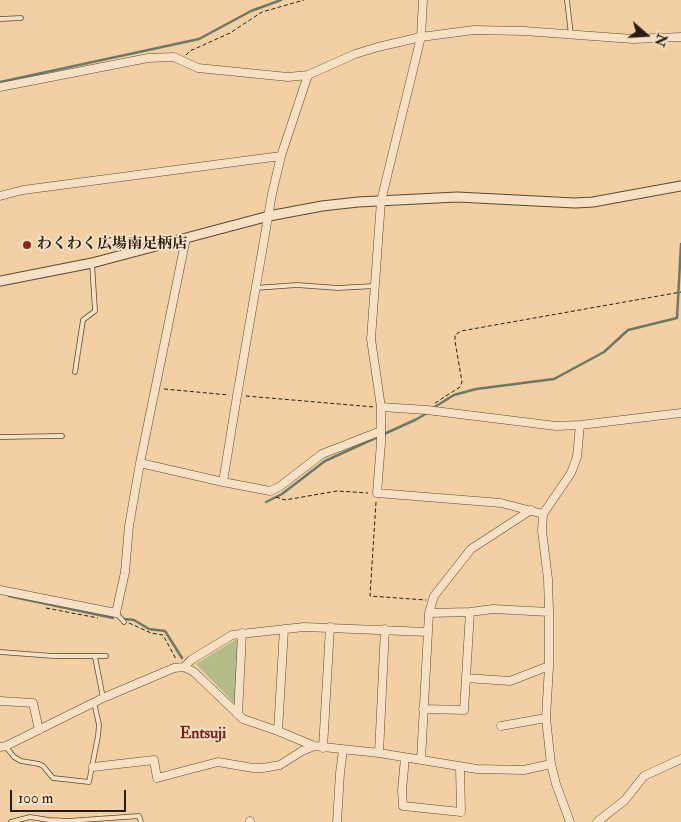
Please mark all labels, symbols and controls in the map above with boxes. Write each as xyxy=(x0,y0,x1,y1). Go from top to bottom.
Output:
north arrow xyxy=(621,10,671,60)
text: N xyxy=(651,31,671,49)
place label: わくわく広場南足柄店 xyxy=(37,236,187,254)
marker: わくわく広場南足柄店 xyxy=(21,239,33,251)
district label: Entsuji xyxy=(180,725,226,745)
scale bar xyxy=(12,780,129,812)
text: 100 m xyxy=(18,789,53,808)

